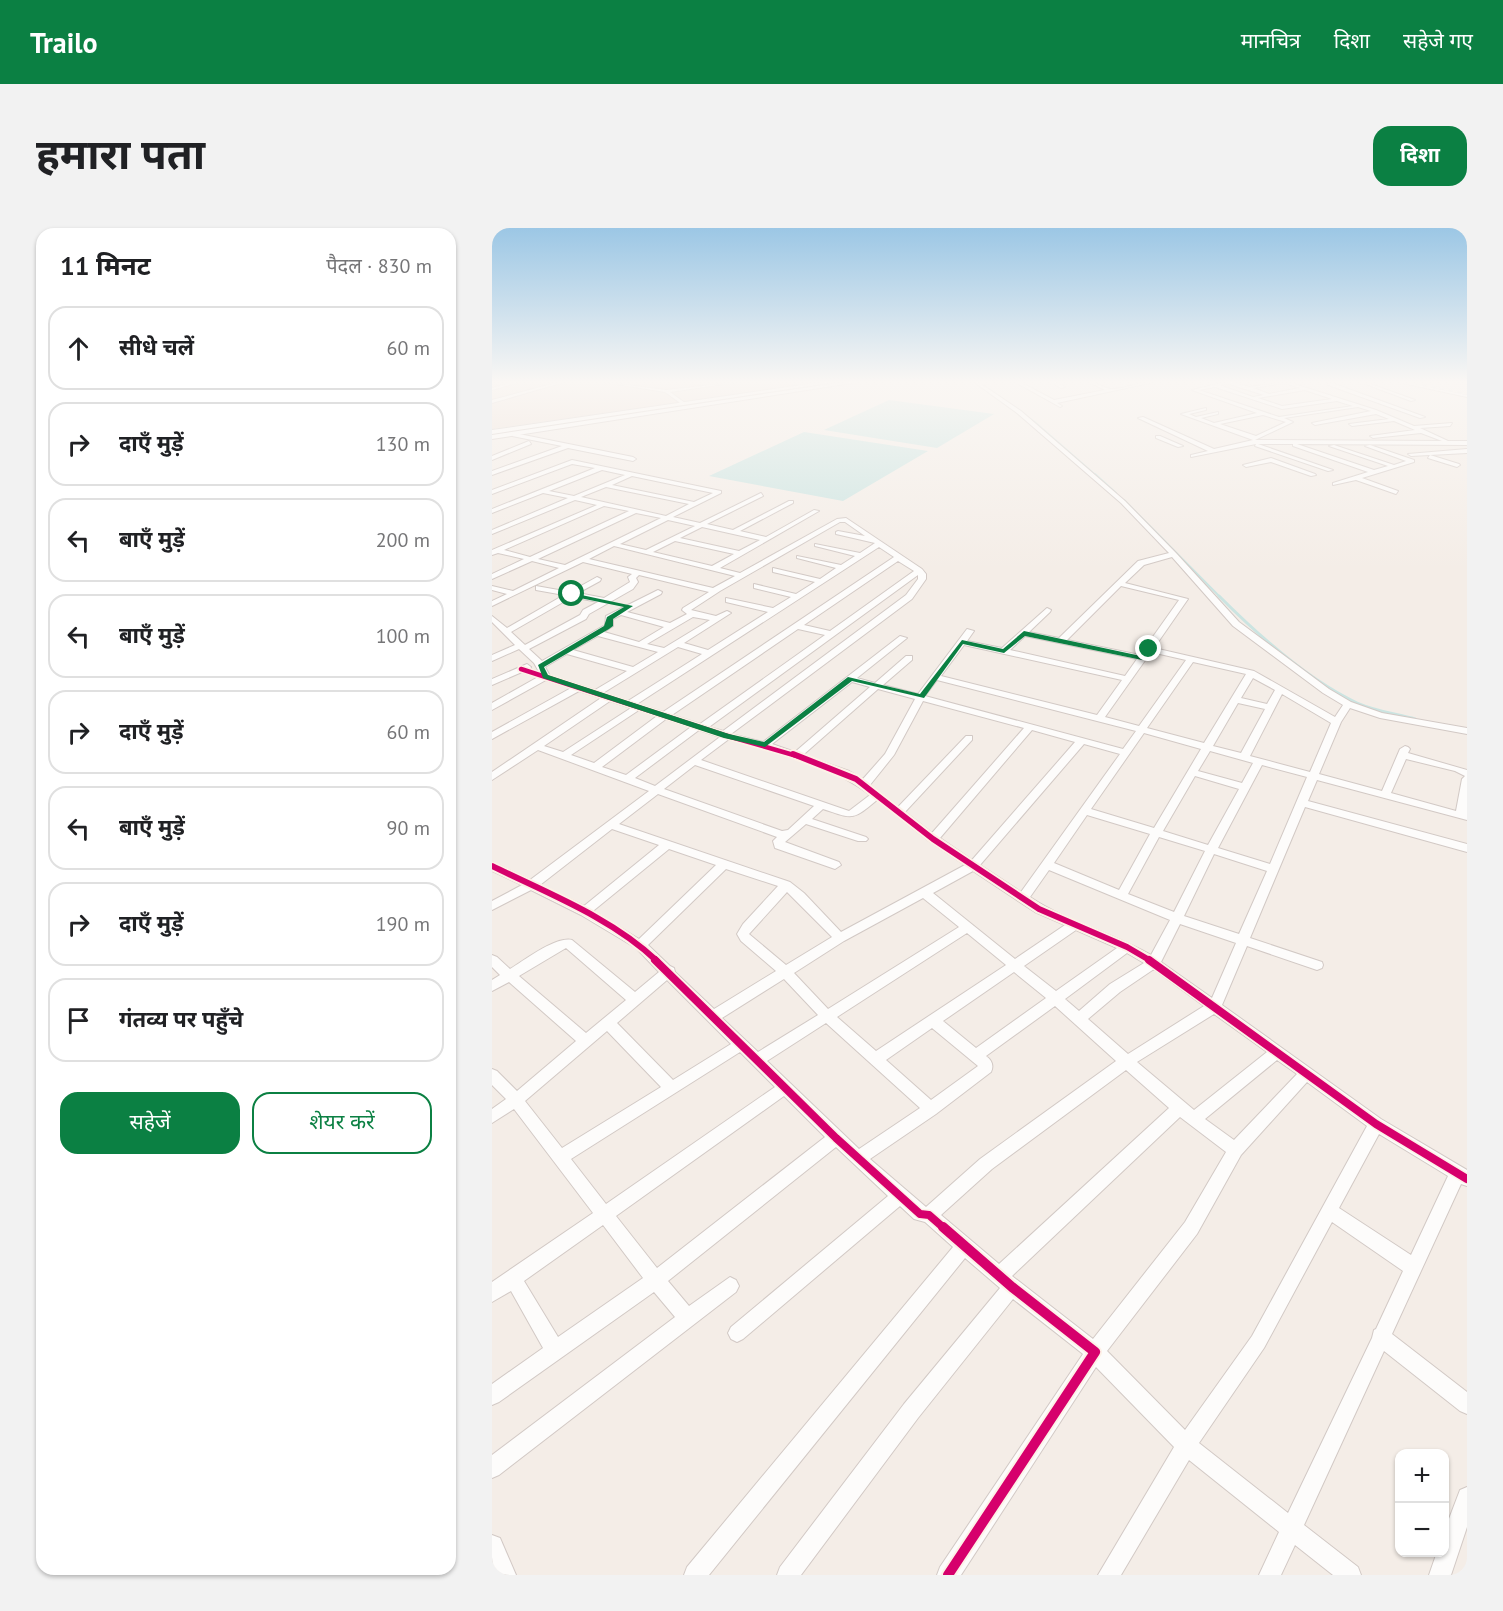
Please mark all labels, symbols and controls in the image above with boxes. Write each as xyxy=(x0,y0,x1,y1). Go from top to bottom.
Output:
text: Trailo xyxy=(30,24,97,61)
text: मानचित्र xyxy=(1241,27,1301,54)
text: दिशा xyxy=(1334,27,1370,54)
text: सहेजे गए xyxy=(1403,27,1473,54)
text: हमारा पता xyxy=(36,126,205,181)
button: दिशा xyxy=(1373,126,1467,186)
text: 11 मिनट xyxy=(60,249,151,282)
text: पैदल · 830 m xyxy=(326,253,432,279)
icon: ahead xyxy=(62,332,95,365)
text: सीधे चलें xyxy=(119,333,194,361)
text: 60 m xyxy=(387,335,430,361)
icon: right xyxy=(62,428,95,461)
text: दाएँ मुड़ें xyxy=(119,429,184,457)
text: 130 m xyxy=(376,431,430,457)
icon: left xyxy=(62,524,95,557)
text: बाएँ मुड़ें xyxy=(119,525,185,553)
text: 200 m xyxy=(376,527,430,553)
route start xyxy=(558,580,584,606)
icon: left xyxy=(62,620,95,653)
text: बाएँ मुड़ें xyxy=(119,621,185,649)
text: 100 m xyxy=(376,623,430,649)
route end xyxy=(1135,635,1161,661)
icon: right xyxy=(62,716,95,749)
text: दाएँ मुड़ें xyxy=(119,717,184,745)
text: 60 m xyxy=(387,719,430,745)
icon: left xyxy=(62,812,95,845)
text: बाएँ मुड़ें xyxy=(119,813,185,841)
text: 90 m xyxy=(387,815,430,841)
icon: right xyxy=(62,908,95,941)
text: दाएँ मुड़ें xyxy=(119,909,184,937)
text: 190 m xyxy=(376,911,430,937)
icon: arrive xyxy=(62,1004,95,1037)
text: गंतव्य पर पहुँचे xyxy=(119,1005,243,1033)
button: सहेजें xyxy=(60,1092,240,1154)
button: शेयर करें xyxy=(252,1092,432,1154)
map controls xyxy=(1395,1449,1449,1557)
button: + xyxy=(1395,1449,1449,1503)
button: − xyxy=(1395,1503,1449,1557)

